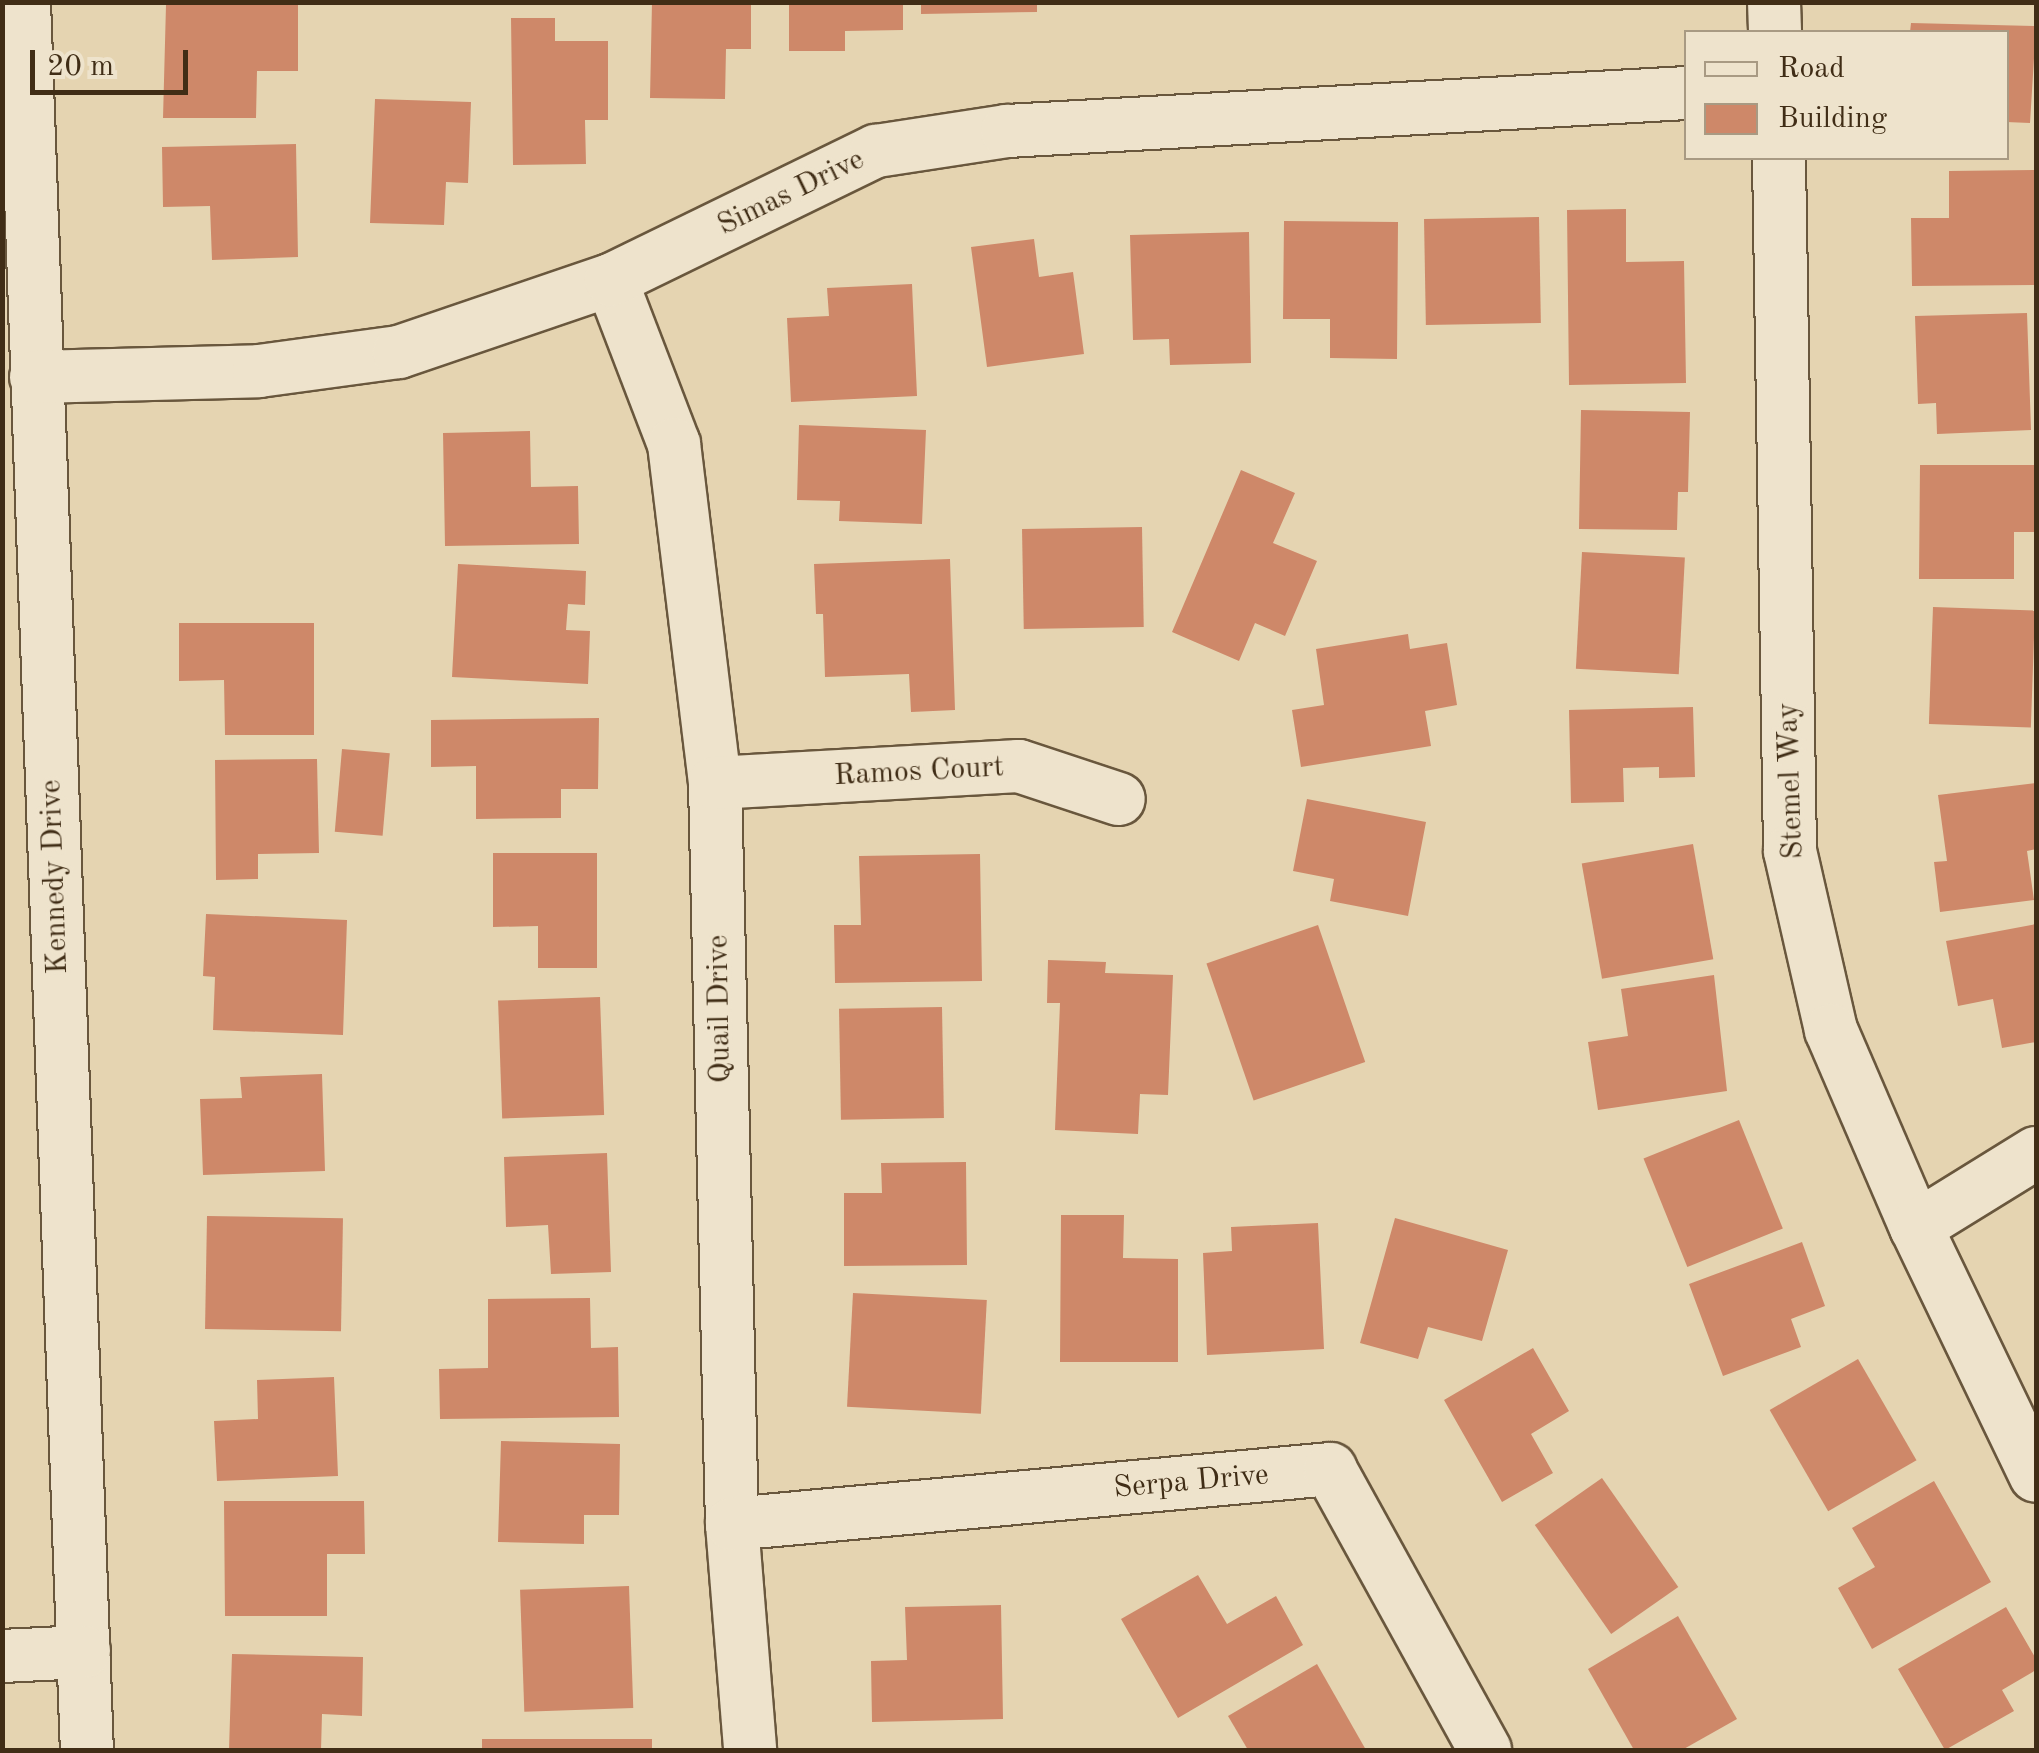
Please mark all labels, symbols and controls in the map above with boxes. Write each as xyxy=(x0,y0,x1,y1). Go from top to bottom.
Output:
scale bar xyxy=(35,30,192,92)
legend xyxy=(1684,30,2009,160)
text: 20 m xyxy=(47,52,114,82)
text: Road xyxy=(1778,54,1845,84)
text: Building xyxy=(1778,104,1887,134)
street label: Simas Drive xyxy=(712,142,870,244)
street label: Stemel Way xyxy=(1770,702,1812,860)
street label: Ramos Court xyxy=(833,750,1005,794)
street label: Kennedy Drive xyxy=(34,779,76,975)
street label: Quail Drive xyxy=(701,934,739,1084)
street label: Serpa Drive xyxy=(1112,1457,1270,1507)

